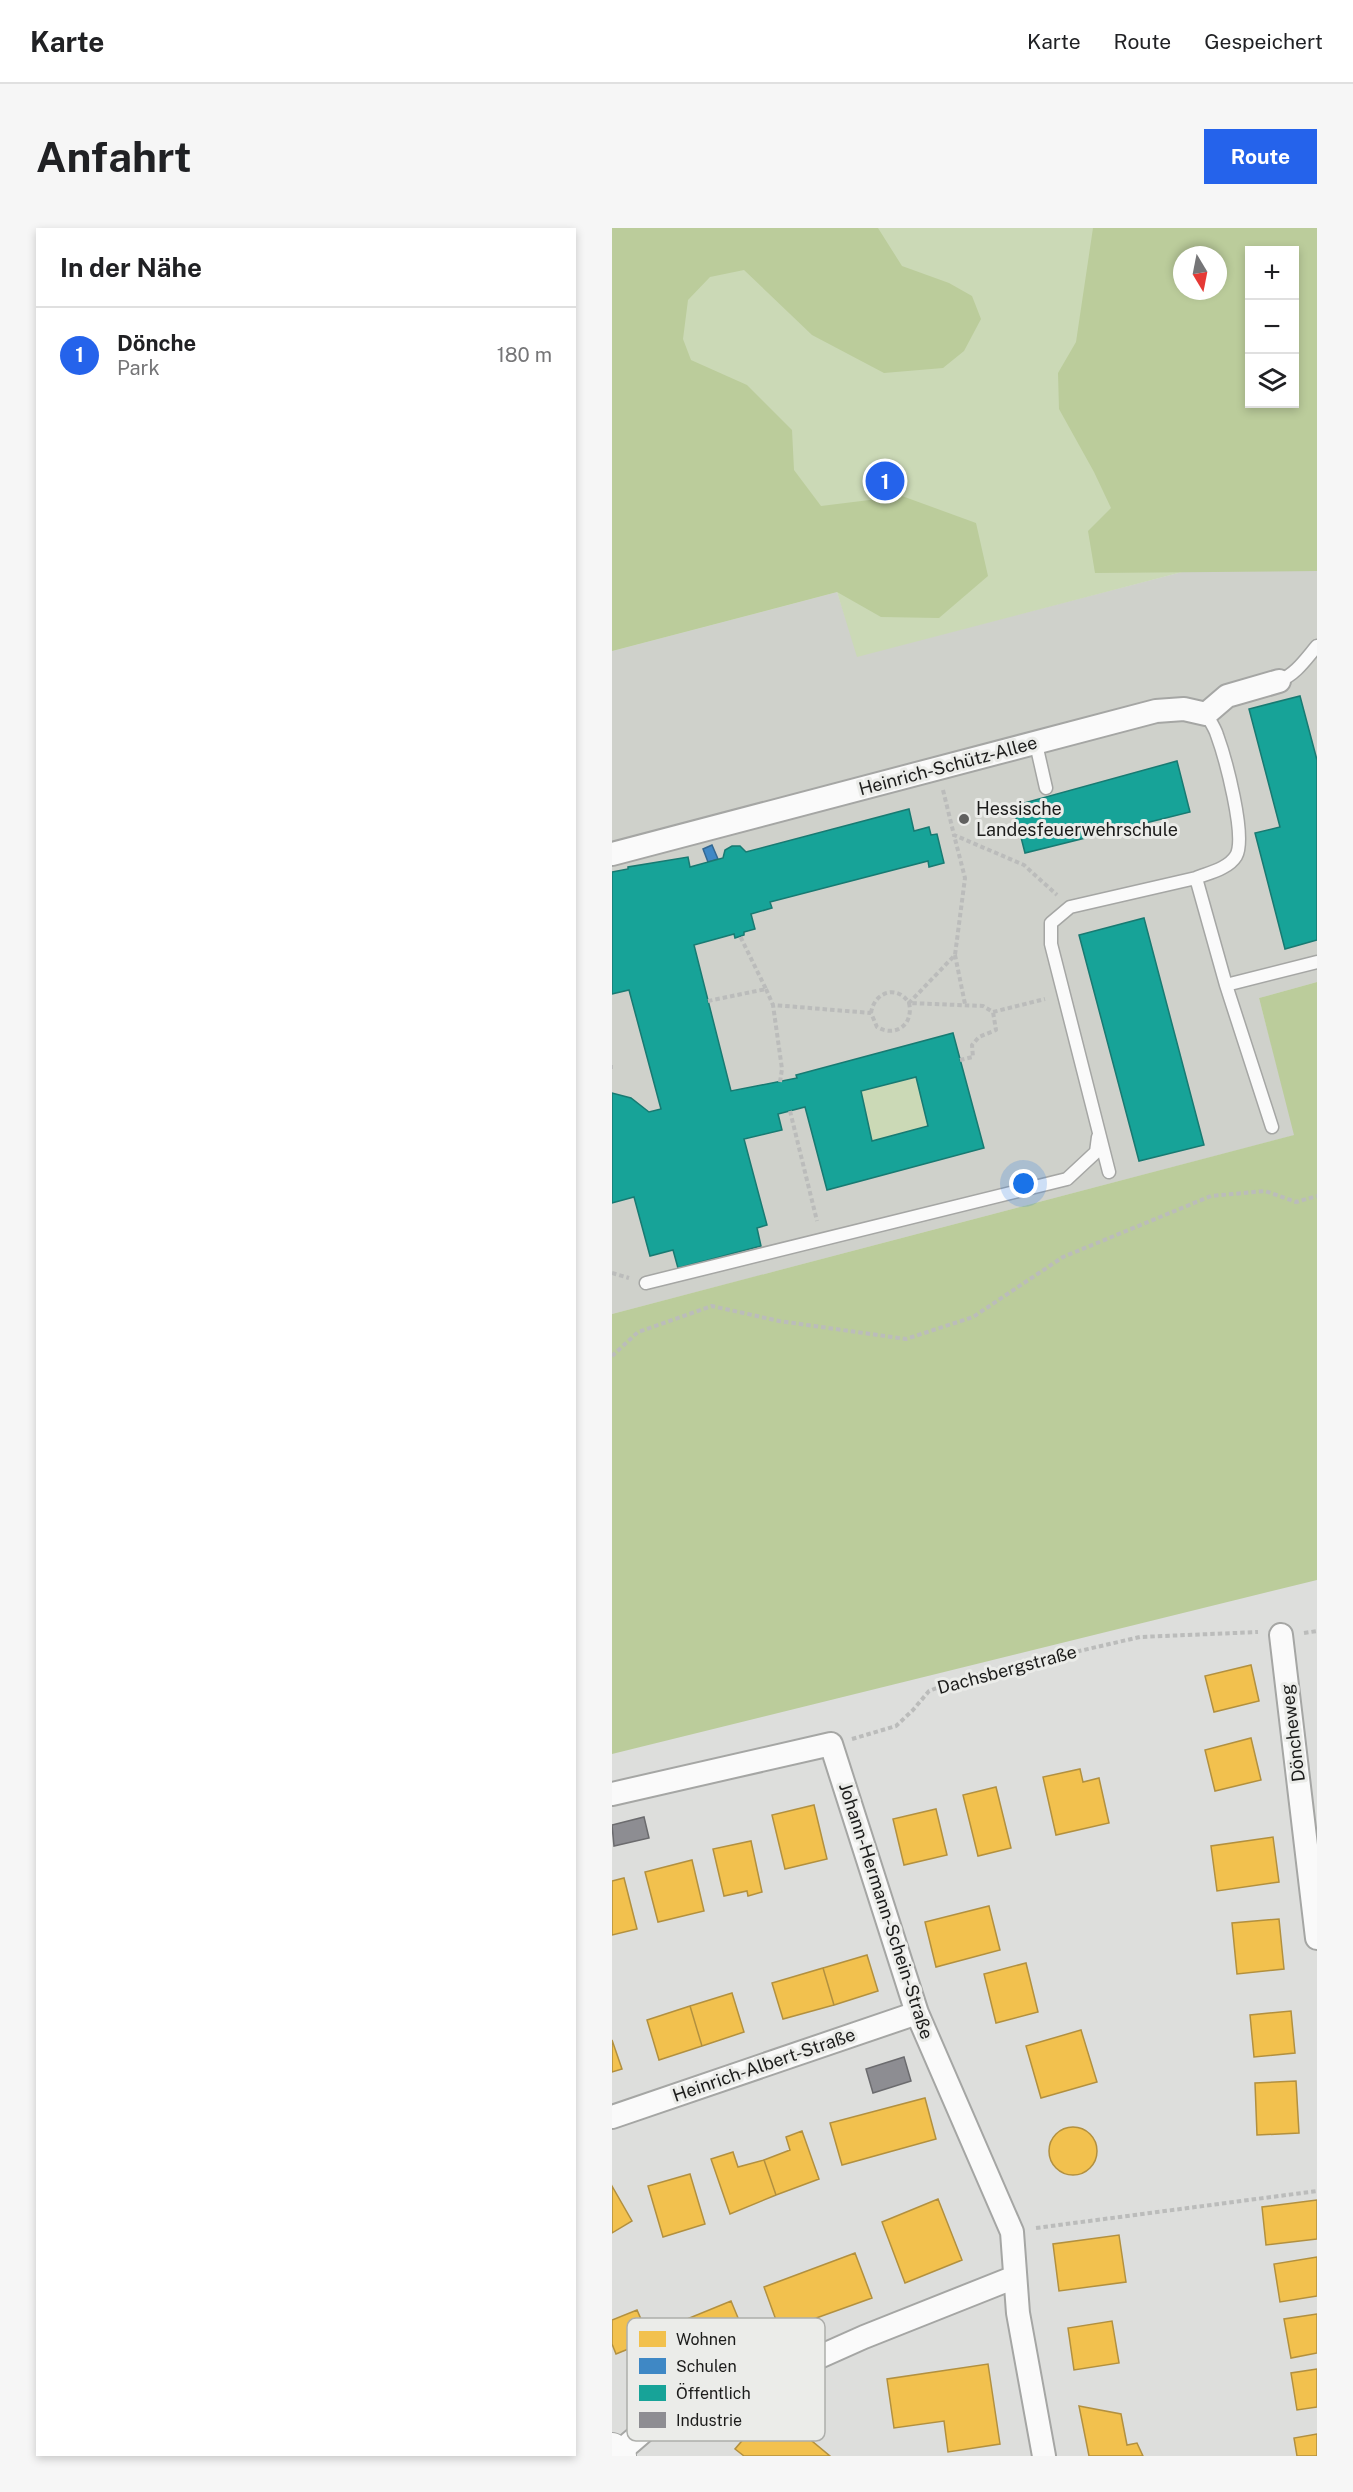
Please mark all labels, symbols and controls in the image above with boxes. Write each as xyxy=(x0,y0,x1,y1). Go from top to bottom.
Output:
text: Karte xyxy=(30,25,104,58)
text: Karte xyxy=(1027,29,1081,54)
text: Route xyxy=(1114,29,1171,54)
text: Gespeichert xyxy=(1204,29,1323,54)
button: Route xyxy=(1204,129,1317,184)
text: Anfahrt xyxy=(36,132,192,181)
north arrow xyxy=(1173,246,1227,300)
map controls xyxy=(1245,246,1299,408)
button: + xyxy=(1245,246,1299,300)
text: In der Nähe xyxy=(60,252,202,283)
button: − xyxy=(1245,300,1299,354)
text: Dönche xyxy=(117,330,196,356)
text: 1 xyxy=(75,343,84,367)
text: 180 m xyxy=(497,343,552,367)
button: layers xyxy=(1245,354,1299,408)
text: Park xyxy=(117,356,160,380)
pin: 1 xyxy=(866,458,904,504)
street label: Heinrich-Schütz-Allee xyxy=(856,732,1039,799)
place label: Hessische Landesfeuerwehrschule xyxy=(976,798,1178,840)
marker: Hessische Landesfeuerwehrschule xyxy=(957,812,971,826)
your location xyxy=(1009,1169,1038,1198)
street label: Dachsbergstraße xyxy=(935,1641,1079,1698)
street label: Döncheweg xyxy=(1276,1683,1309,1783)
street label: Johann-Hermann-Schein-Straße xyxy=(835,1780,938,2042)
street label: Heinrich-Albert-Straße xyxy=(670,2023,858,2106)
legend xyxy=(627,2318,825,2441)
text: Wohnen xyxy=(676,2330,736,2349)
text: Schulen xyxy=(676,2357,737,2376)
text: Öffentlich xyxy=(676,2383,751,2403)
text: Industrie xyxy=(676,2411,742,2430)

